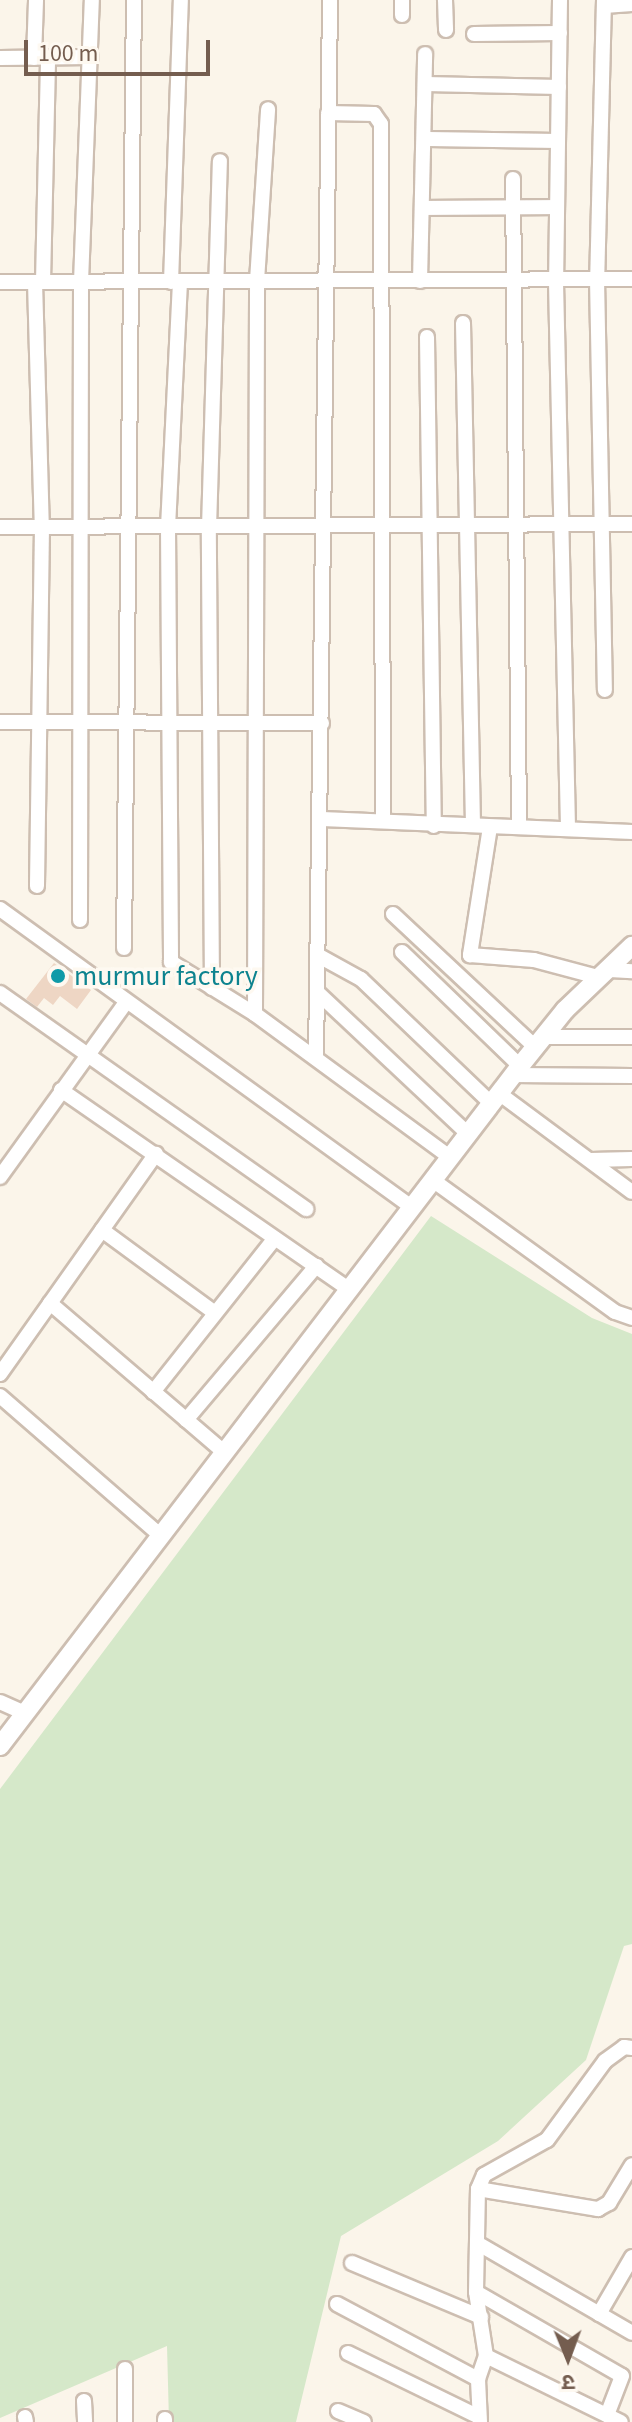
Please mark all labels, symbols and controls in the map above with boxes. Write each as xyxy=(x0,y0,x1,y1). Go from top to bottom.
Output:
scale bar xyxy=(28,24,214,74)
text: 100 m xyxy=(38,36,98,71)
place label: murmur factory xyxy=(74,959,258,993)
marker: murmur factory xyxy=(49,967,67,985)
north arrow xyxy=(528,2318,608,2398)
text: उ xyxy=(562,2366,575,2398)

